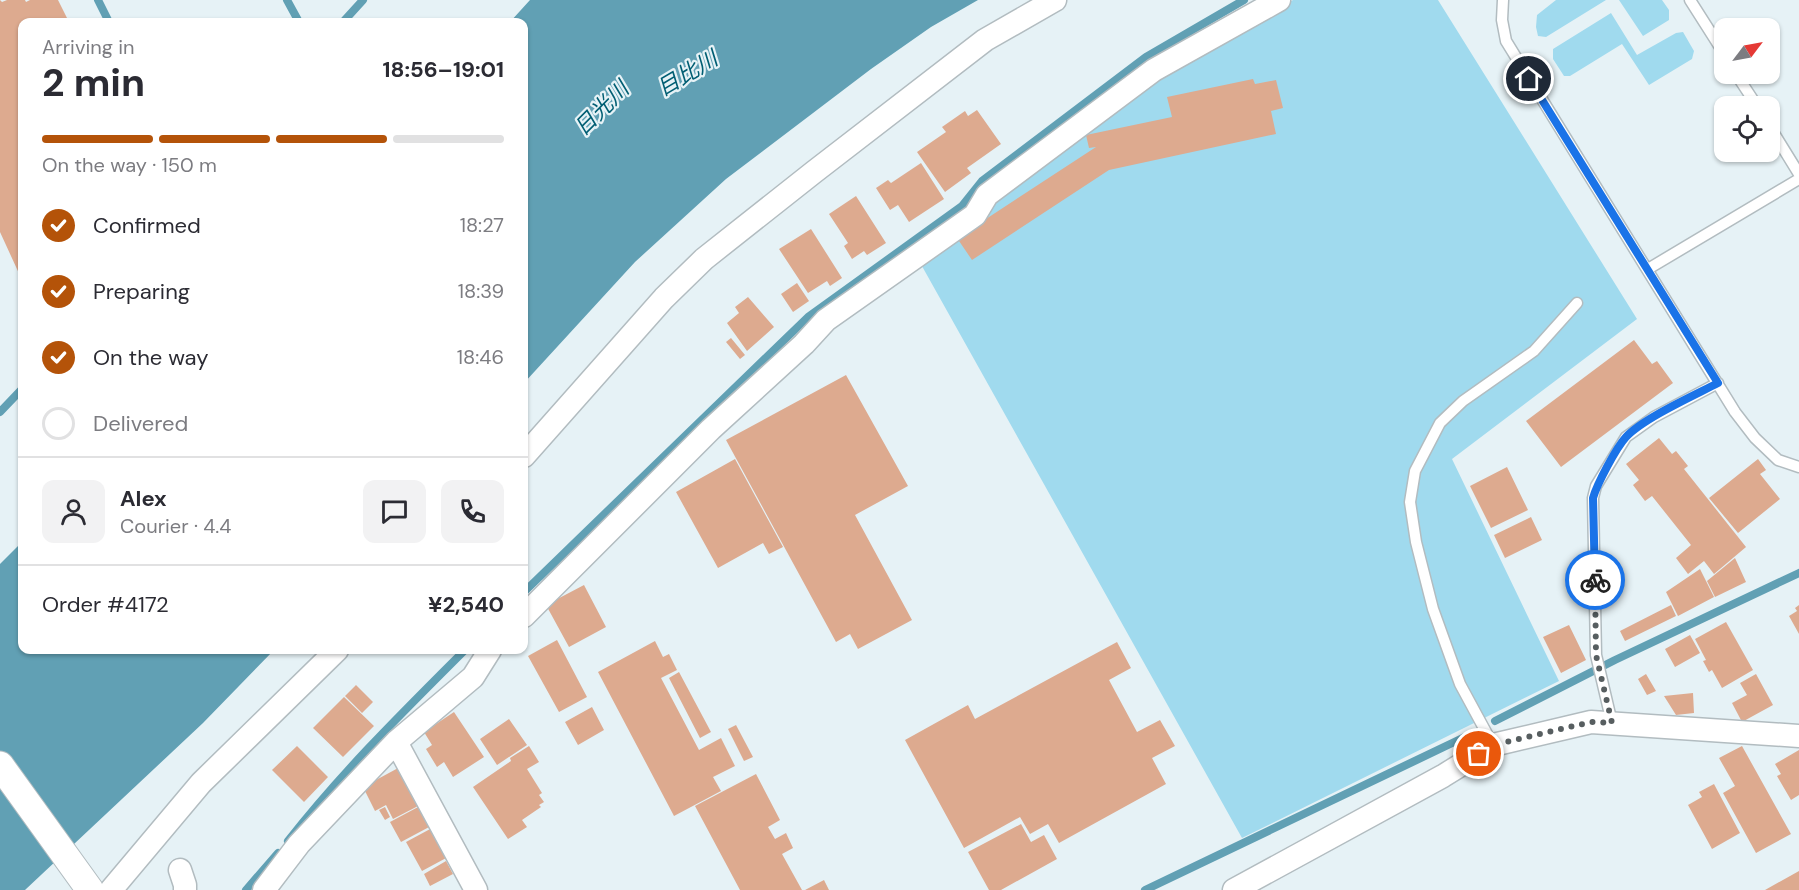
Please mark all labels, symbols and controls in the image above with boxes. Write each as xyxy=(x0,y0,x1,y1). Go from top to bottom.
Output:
north arrow xyxy=(1714,18,1780,84)
map controls xyxy=(1714,18,1780,162)
text: Arriving in xyxy=(42,34,134,60)
water label: 目比川 xyxy=(651,43,725,103)
pin xyxy=(1503,53,1554,104)
text: 18:56–19:01 xyxy=(382,55,504,84)
text: 2 min xyxy=(42,57,145,108)
icon: home xyxy=(1512,62,1545,95)
water label: 日光川 xyxy=(568,73,636,142)
button: locate xyxy=(1714,96,1780,162)
text: On the way · 150 m xyxy=(42,152,217,178)
icon: check xyxy=(42,209,75,242)
text: Confirmed xyxy=(93,211,201,240)
text: 18:27 xyxy=(460,212,504,238)
icon: check xyxy=(42,275,75,308)
text: Preparing xyxy=(93,277,190,306)
text: 18:39 xyxy=(458,278,504,304)
icon: check xyxy=(42,341,75,374)
text: On the way xyxy=(93,343,208,372)
text: 18:46 xyxy=(457,344,504,370)
text: Delivered xyxy=(93,409,188,438)
button: person xyxy=(42,480,105,543)
button: chat xyxy=(363,480,426,543)
button: phone xyxy=(441,480,504,543)
text: Alex xyxy=(120,484,167,513)
text: Courier · 4.4 xyxy=(120,513,231,539)
courier xyxy=(1565,550,1625,610)
icon: bike xyxy=(1579,564,1612,597)
text: Order #4172 xyxy=(42,590,169,619)
text: ¥2,540 xyxy=(428,590,504,619)
pin xyxy=(1453,728,1504,779)
icon: bag xyxy=(1462,737,1495,770)

